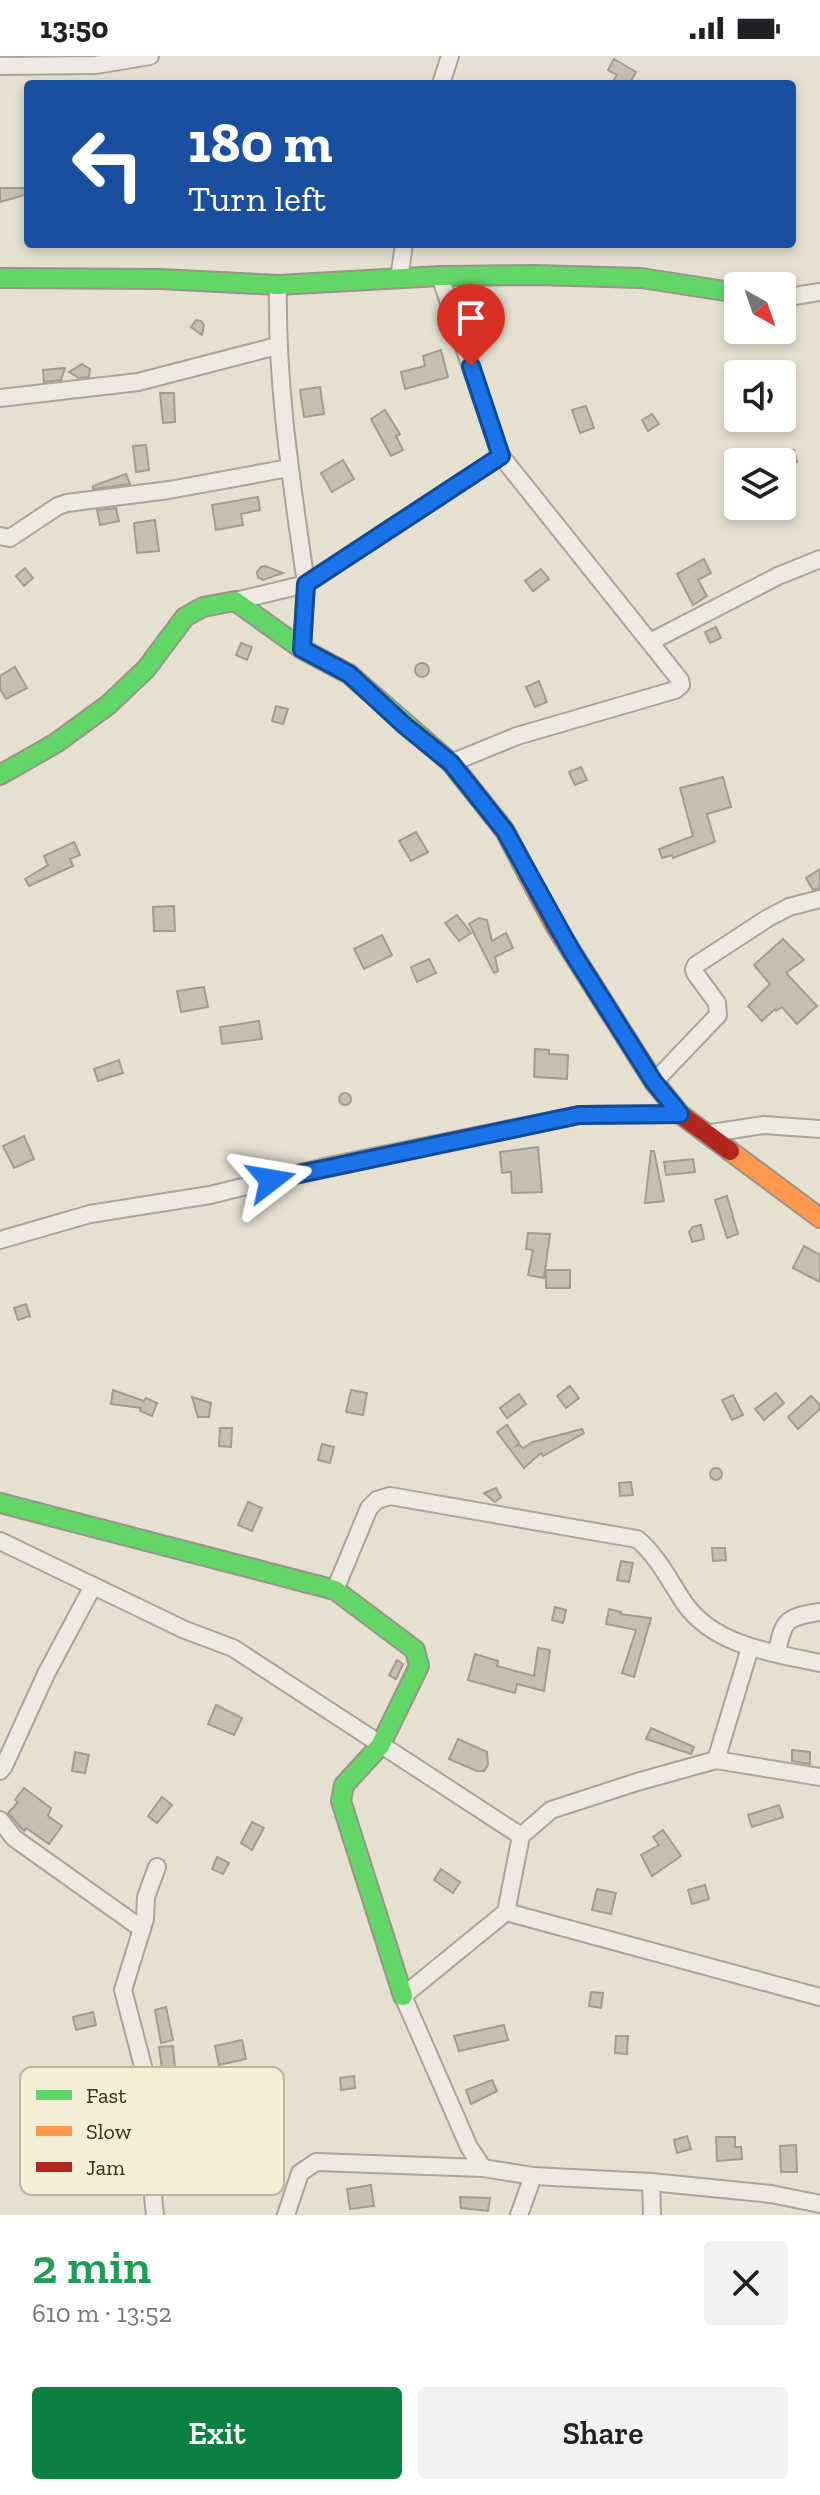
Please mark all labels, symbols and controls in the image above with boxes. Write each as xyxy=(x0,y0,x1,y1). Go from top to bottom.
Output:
text: 13:50 xyxy=(40,10,109,46)
text: 180 m xyxy=(188,109,333,176)
icon: left xyxy=(56,112,160,216)
text: Turn left xyxy=(188,177,326,220)
north arrow xyxy=(724,272,796,344)
map controls xyxy=(724,272,796,520)
pin xyxy=(437,284,505,366)
icon: arrive xyxy=(449,296,493,340)
button: sound xyxy=(724,360,796,432)
button: layers xyxy=(724,448,796,520)
position arrow xyxy=(229,1138,313,1222)
legend xyxy=(20,2067,284,2195)
text: Fast xyxy=(86,2082,127,2109)
text: Slow xyxy=(86,2118,132,2145)
text: Jam xyxy=(86,2154,125,2181)
text: 2 min xyxy=(32,2238,151,2295)
button: close xyxy=(704,2241,788,2325)
text: 610 m · 13:52 xyxy=(32,2297,172,2329)
button: Exit xyxy=(32,2387,402,2479)
button: Share xyxy=(418,2387,788,2479)

